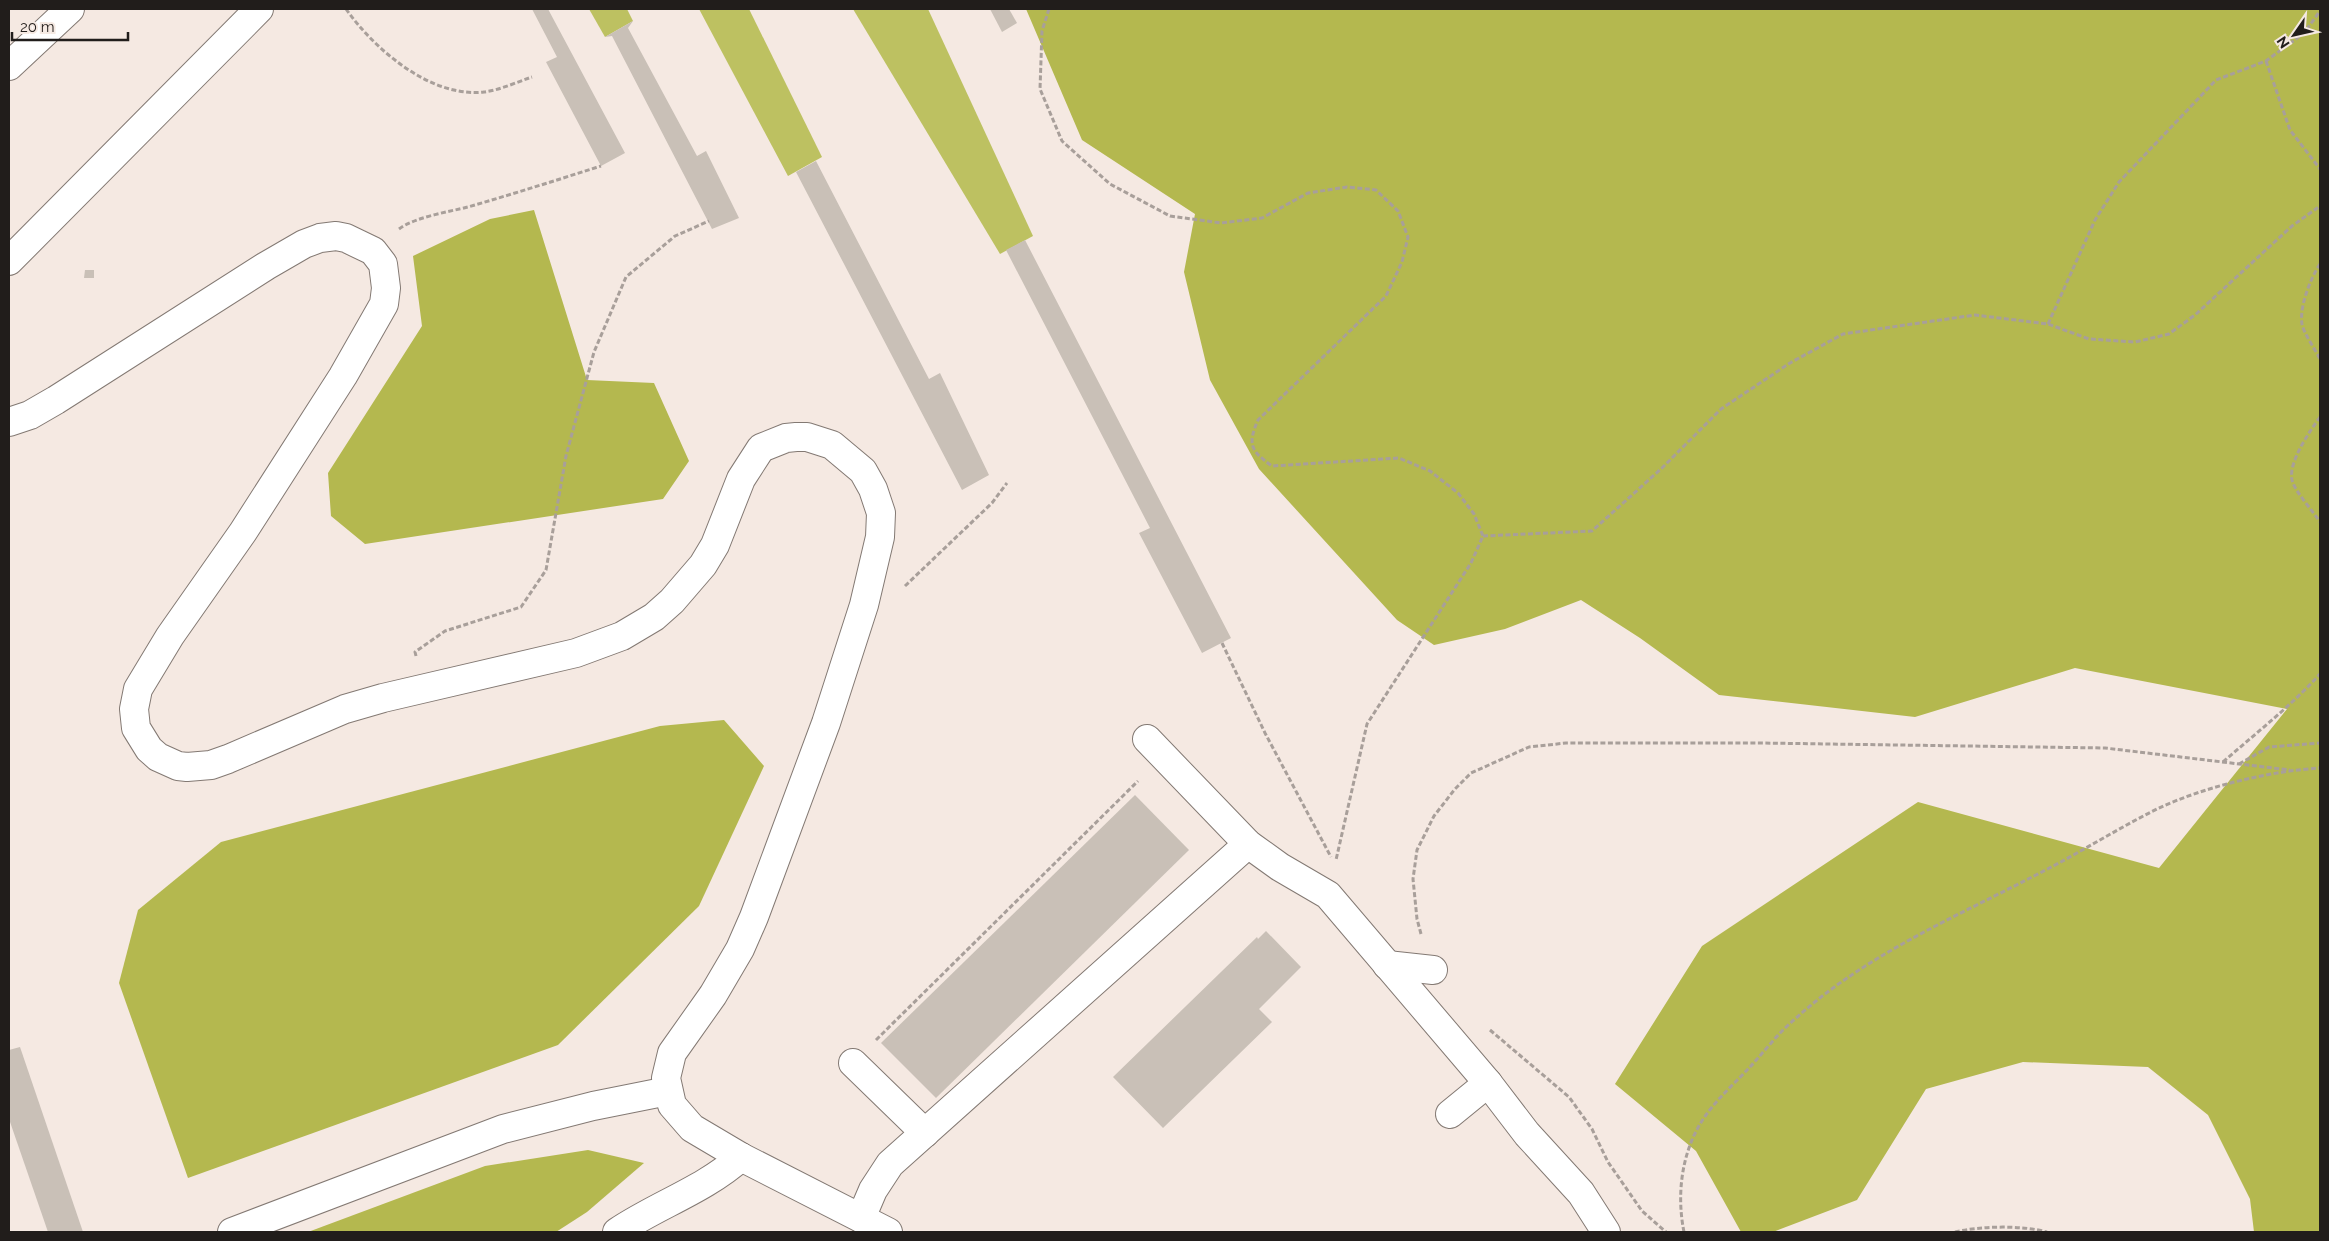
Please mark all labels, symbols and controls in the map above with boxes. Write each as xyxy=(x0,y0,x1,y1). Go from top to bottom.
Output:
scale bar xyxy=(12,10,129,42)
north arrow xyxy=(2269,10,2319,60)
text: 20 m xyxy=(20,18,55,36)
text: N xyxy=(2274,33,2293,51)

